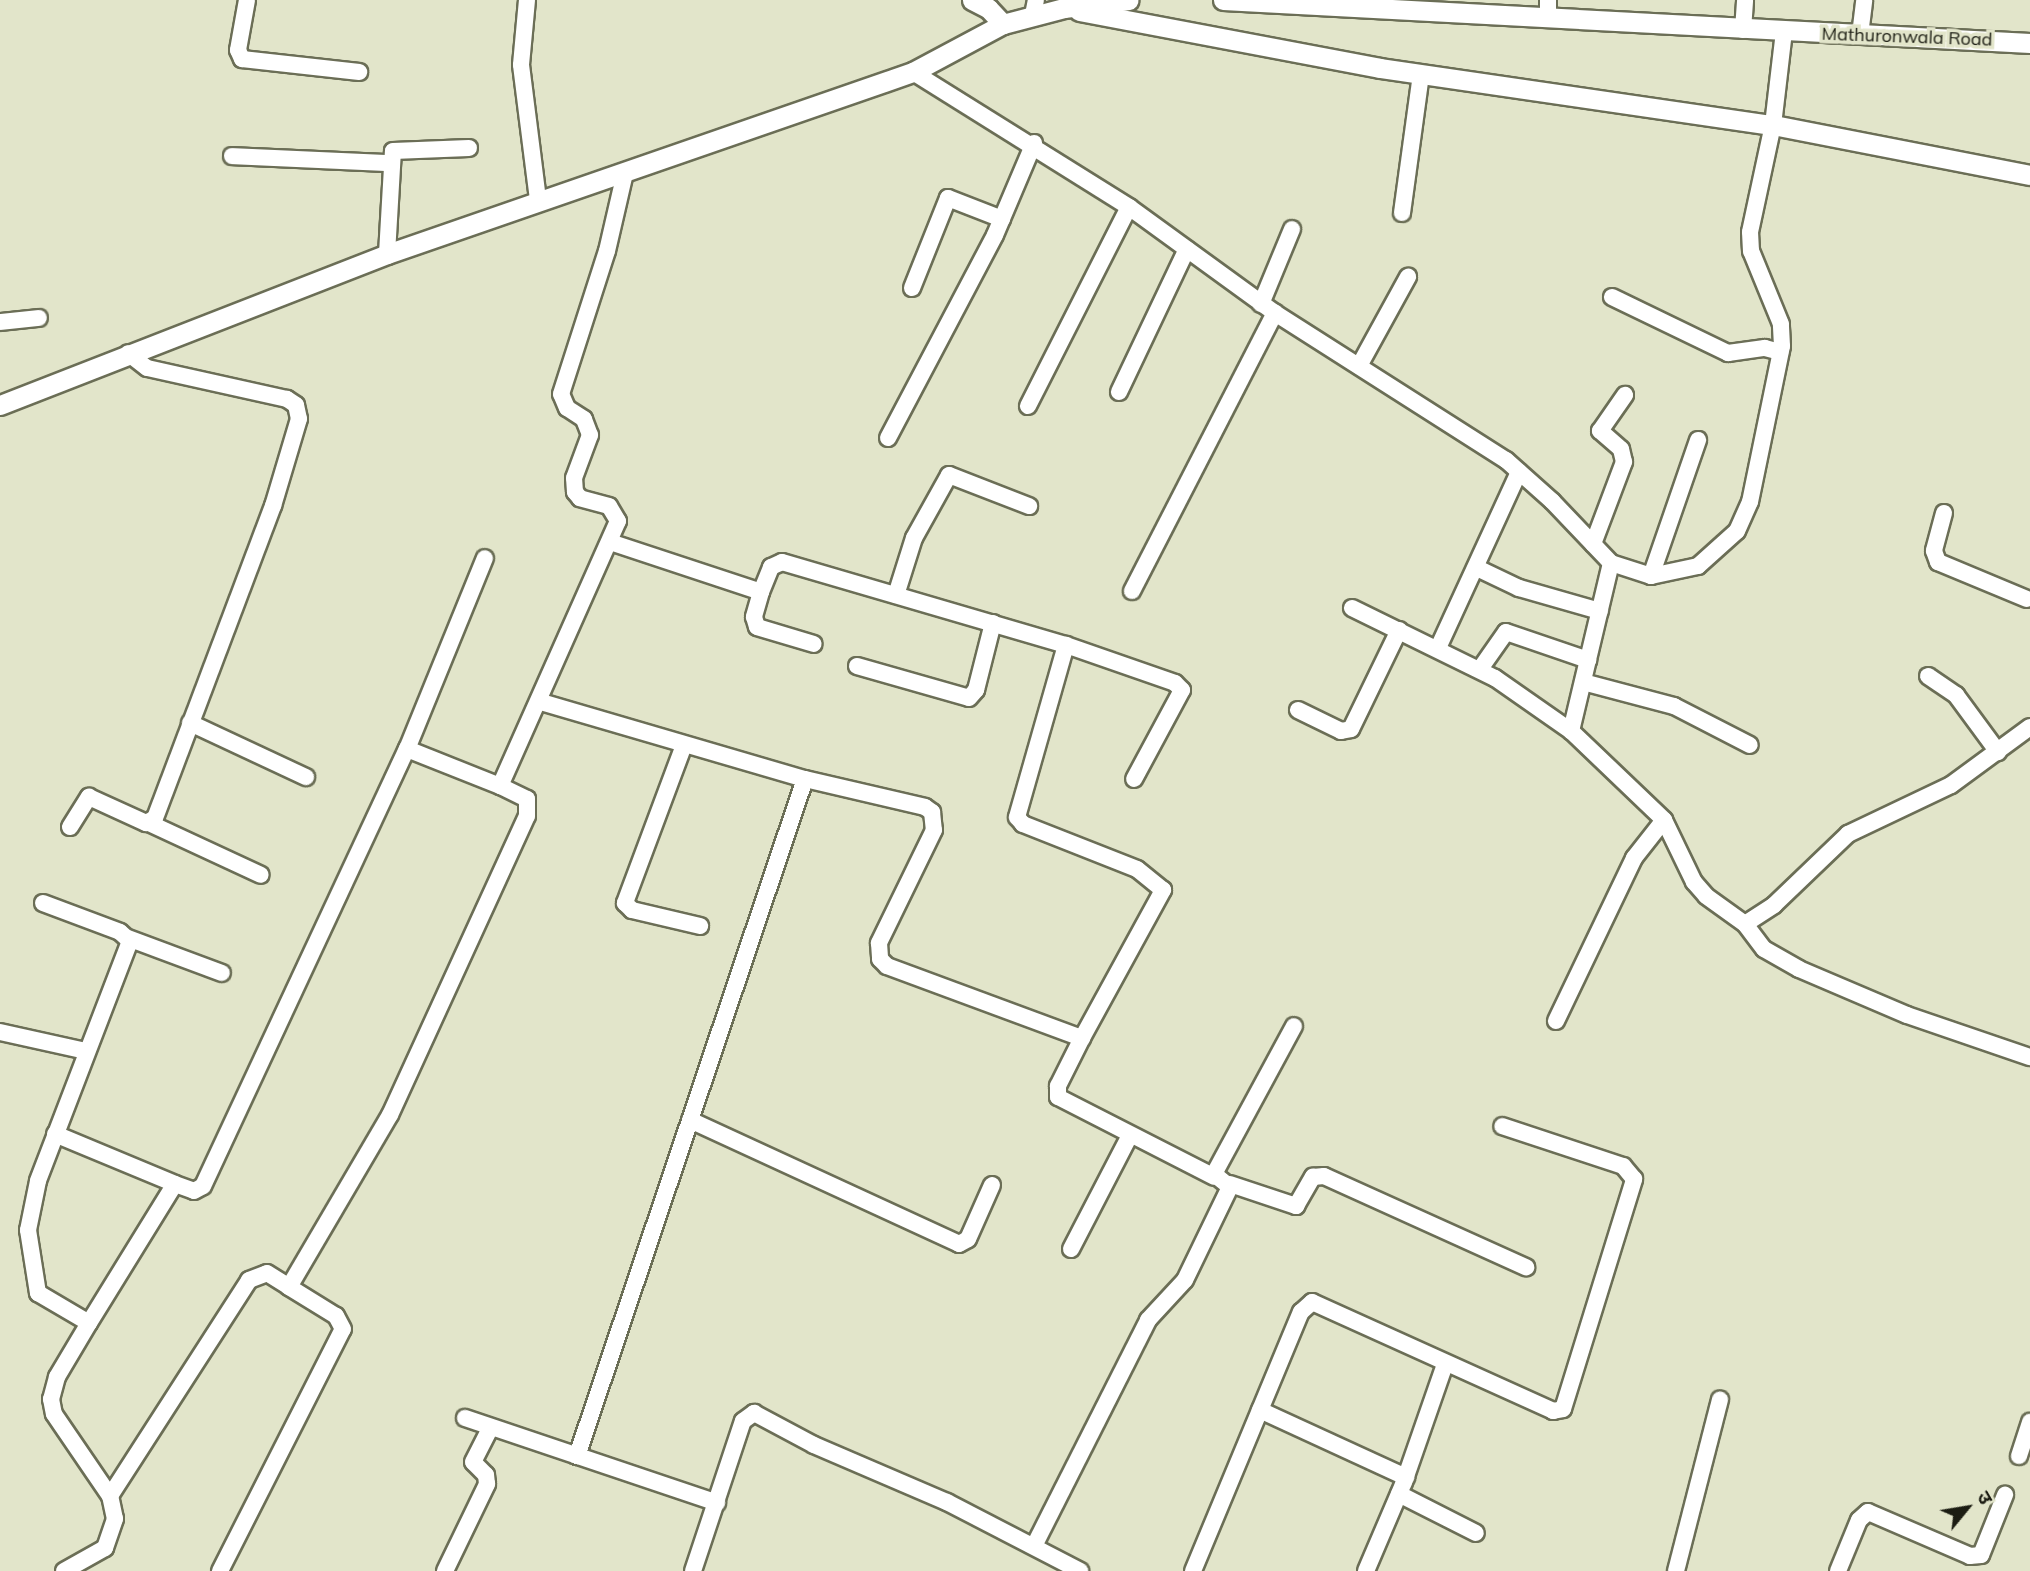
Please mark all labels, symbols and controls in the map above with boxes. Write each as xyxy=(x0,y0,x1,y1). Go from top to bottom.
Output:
street label: Mathuronwala Road xyxy=(1821,23,1993,51)
north arrow xyxy=(1932,1473,2002,1543)
text: उ xyxy=(1972,1487,1998,1508)

